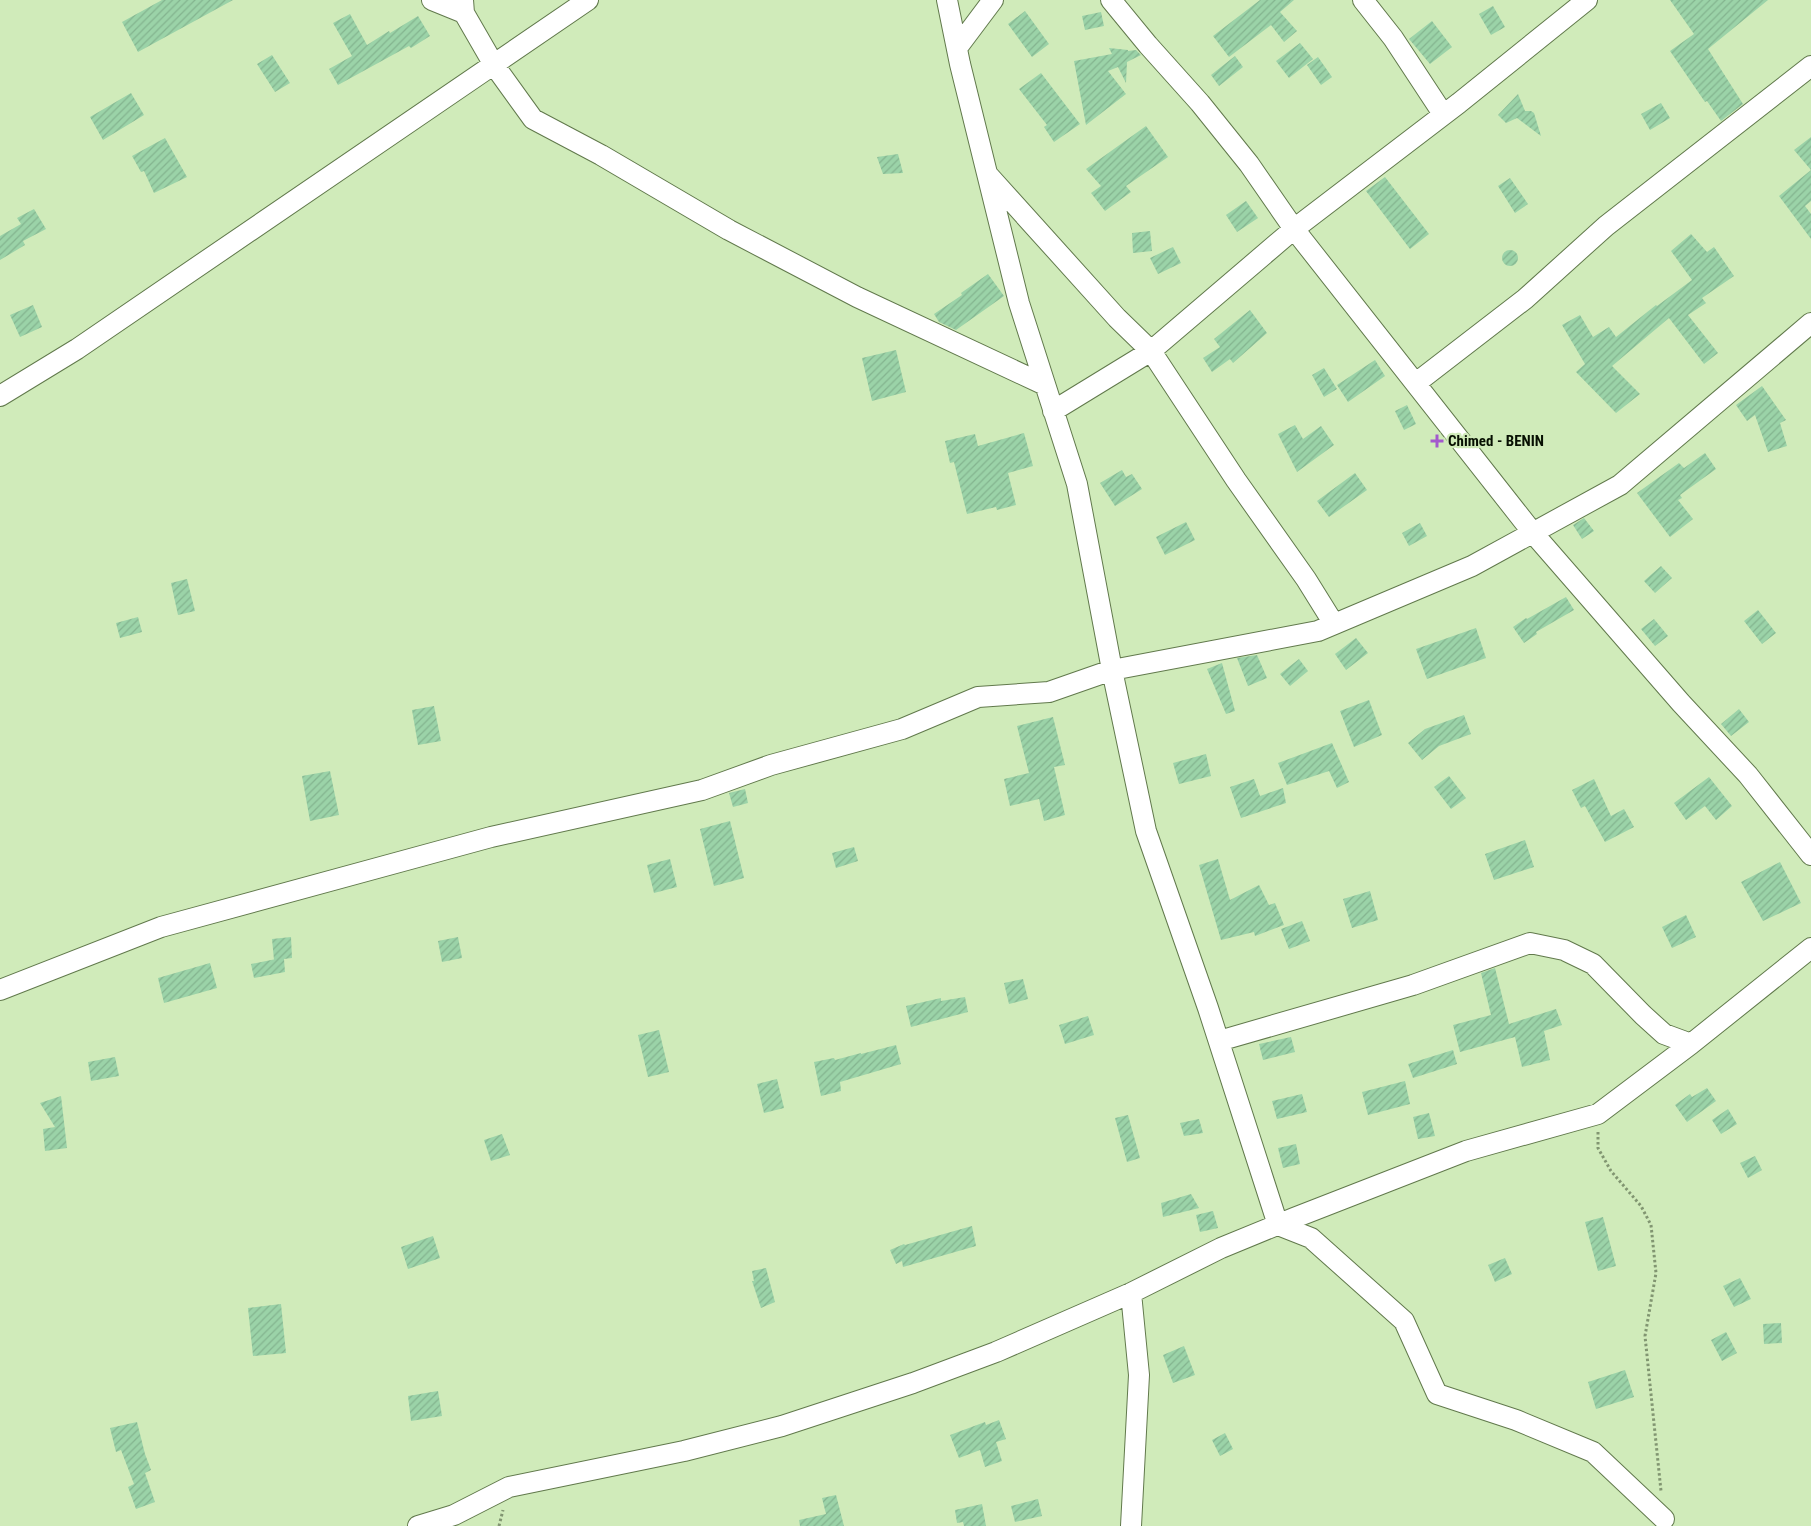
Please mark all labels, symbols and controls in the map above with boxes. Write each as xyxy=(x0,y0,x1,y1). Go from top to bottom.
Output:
place label: Chimed - BENIN xyxy=(1448,432,1544,450)
marker: Chimed - BENIN xyxy=(1430,434,1444,448)

